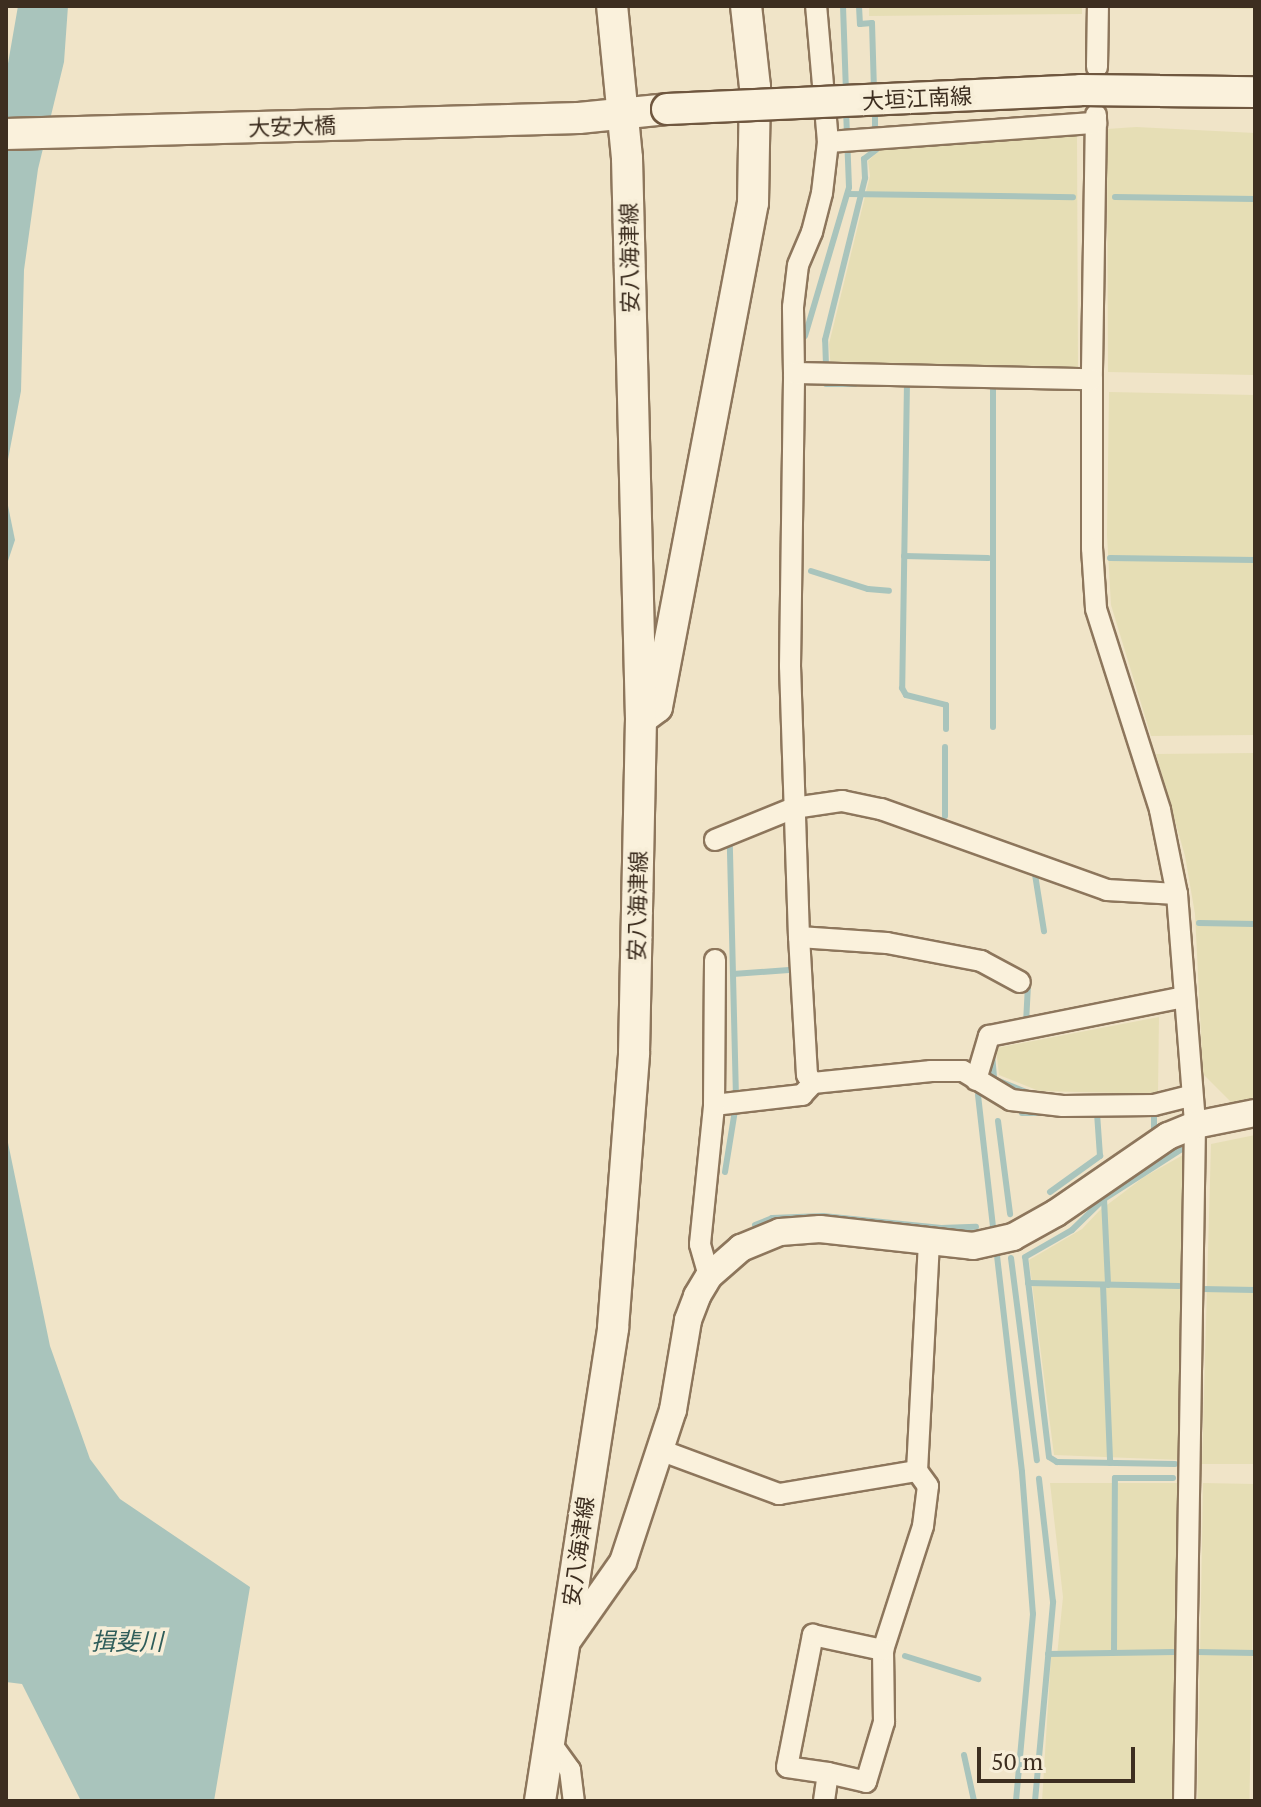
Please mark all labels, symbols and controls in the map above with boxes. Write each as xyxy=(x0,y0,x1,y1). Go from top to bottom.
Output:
street label: 大垣江南線 xyxy=(861,82,973,114)
street label: 大安大橋 xyxy=(248,111,336,141)
street label: 安八海津線 xyxy=(615,203,643,313)
street label: 安八海津線 xyxy=(623,851,651,961)
street label: 安八海津線 xyxy=(557,1495,599,1607)
water label: 揖斐川 xyxy=(91,1628,163,1656)
scale bar xyxy=(981,1731,1139,1781)
text: 50 m xyxy=(991,1745,1043,1777)

